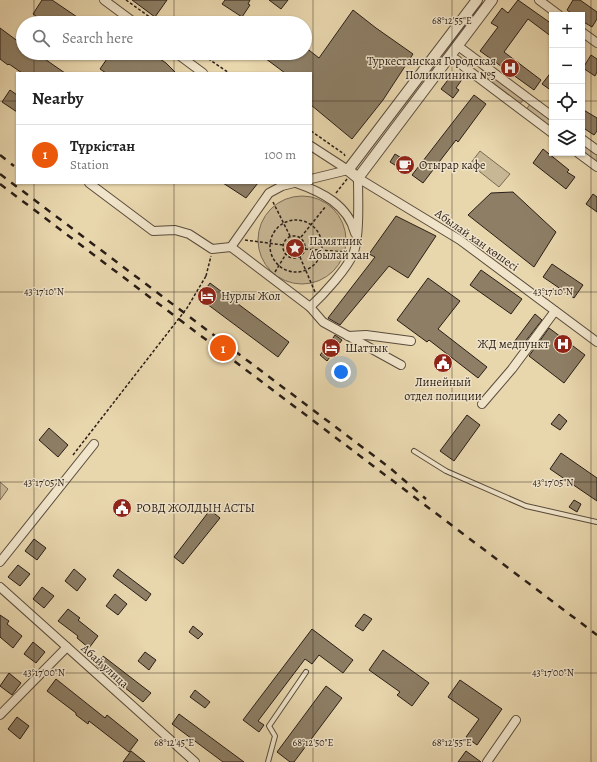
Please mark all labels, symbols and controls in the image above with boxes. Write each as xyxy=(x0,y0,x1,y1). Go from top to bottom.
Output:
map controls xyxy=(549,12,585,156)
button: + xyxy=(549,12,585,48)
text: 68°12'55"E xyxy=(432,14,472,27)
search box xyxy=(16,16,312,60)
icon: search xyxy=(30,27,52,49)
text: Search here xyxy=(62,28,133,48)
button: − xyxy=(549,48,585,84)
place label: Туркестанская Городская Поликлиника №5 xyxy=(367,53,496,83)
hospital icon: Туркестанская Городская Поликлиника №5 xyxy=(499,57,521,79)
button: locate xyxy=(549,84,585,120)
text: Nearby xyxy=(32,87,83,110)
button: layers xyxy=(549,120,585,156)
text: Түркістан xyxy=(70,136,135,156)
text: 1 xyxy=(43,146,47,163)
text: 100 m xyxy=(264,146,296,163)
cafe icon: Отырар кафе xyxy=(394,154,416,176)
text: Station xyxy=(70,156,109,173)
place label: Отырар кафе xyxy=(419,157,485,173)
street label: Абылай хан көшесі xyxy=(431,205,522,275)
place label: Памятник Абылай хан xyxy=(308,233,369,263)
place icon: Памятник Абылай хан xyxy=(284,237,306,259)
text: 43°17'10"N xyxy=(24,285,64,298)
hotel icon: Нурлы Жол xyxy=(196,285,218,307)
text: 43°17'10"N xyxy=(533,285,573,298)
place label: Нурлы Жол xyxy=(221,288,280,304)
pin: 1 xyxy=(210,333,236,363)
hospital icon: ЖД медпункт xyxy=(552,333,574,355)
place label: ЖД медпункт xyxy=(477,336,550,352)
hotel icon: Шаттык xyxy=(320,337,342,359)
place label: Шаттык xyxy=(345,340,388,356)
public building icon: Линейный отдел полиции xyxy=(432,352,454,374)
your location xyxy=(331,362,351,382)
place label: Линейный отдел полиции xyxy=(404,374,482,404)
text: 43°17'05"N xyxy=(24,476,64,489)
text: 43°17'05"N xyxy=(533,476,573,489)
public building icon: РОВД ЖОЛДЫН АСТЫ xyxy=(111,497,133,519)
place label: РОВД ЖОЛДЫН АСТЫ xyxy=(136,500,255,516)
street label: Абай улица xyxy=(77,640,133,692)
text: 43°17'00"N xyxy=(23,666,65,679)
text: 43°17'00"N xyxy=(532,666,574,679)
text: 68°12'45"E xyxy=(154,736,194,749)
text: 68°12'50"E xyxy=(293,736,334,749)
text: 68°12'55"E xyxy=(432,736,472,749)

